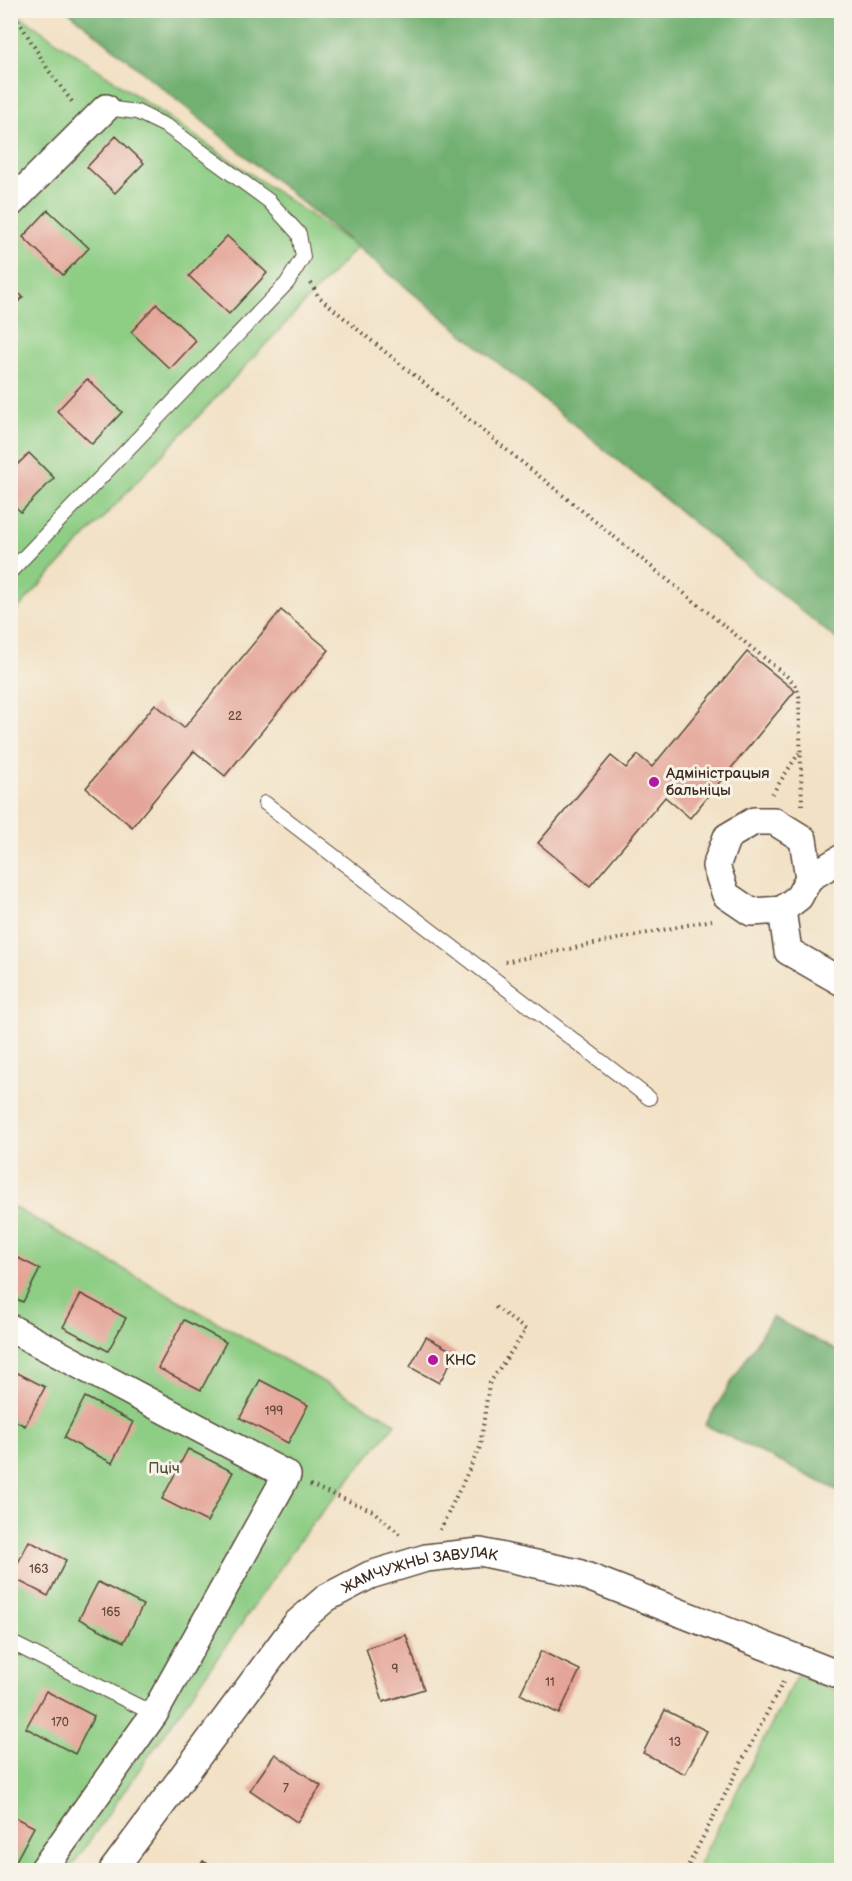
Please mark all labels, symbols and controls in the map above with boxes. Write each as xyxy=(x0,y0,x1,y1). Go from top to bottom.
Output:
house number: 22 xyxy=(228,709,242,724)
place label: Адміністрацыя бальніцы xyxy=(665,764,770,800)
marker: Адміністрацыя бальніцы xyxy=(647,775,661,789)
place label: КНС xyxy=(445,1351,476,1370)
marker: КНС xyxy=(426,1353,440,1367)
house number: 199 xyxy=(265,1404,283,1419)
park label: Пціч xyxy=(148,1459,180,1478)
street label: ЖАМЧУЖНЫ ЗАВУЛАК xyxy=(338,1543,500,1598)
house number: 163 xyxy=(29,1562,49,1577)
house number: 165 xyxy=(102,1605,121,1620)
house number: 9 xyxy=(392,1662,399,1677)
house number: 11 xyxy=(545,1675,555,1690)
house number: 170 xyxy=(51,1715,69,1730)
house number: 13 xyxy=(669,1735,681,1750)
house number: 7 xyxy=(283,1781,289,1796)

